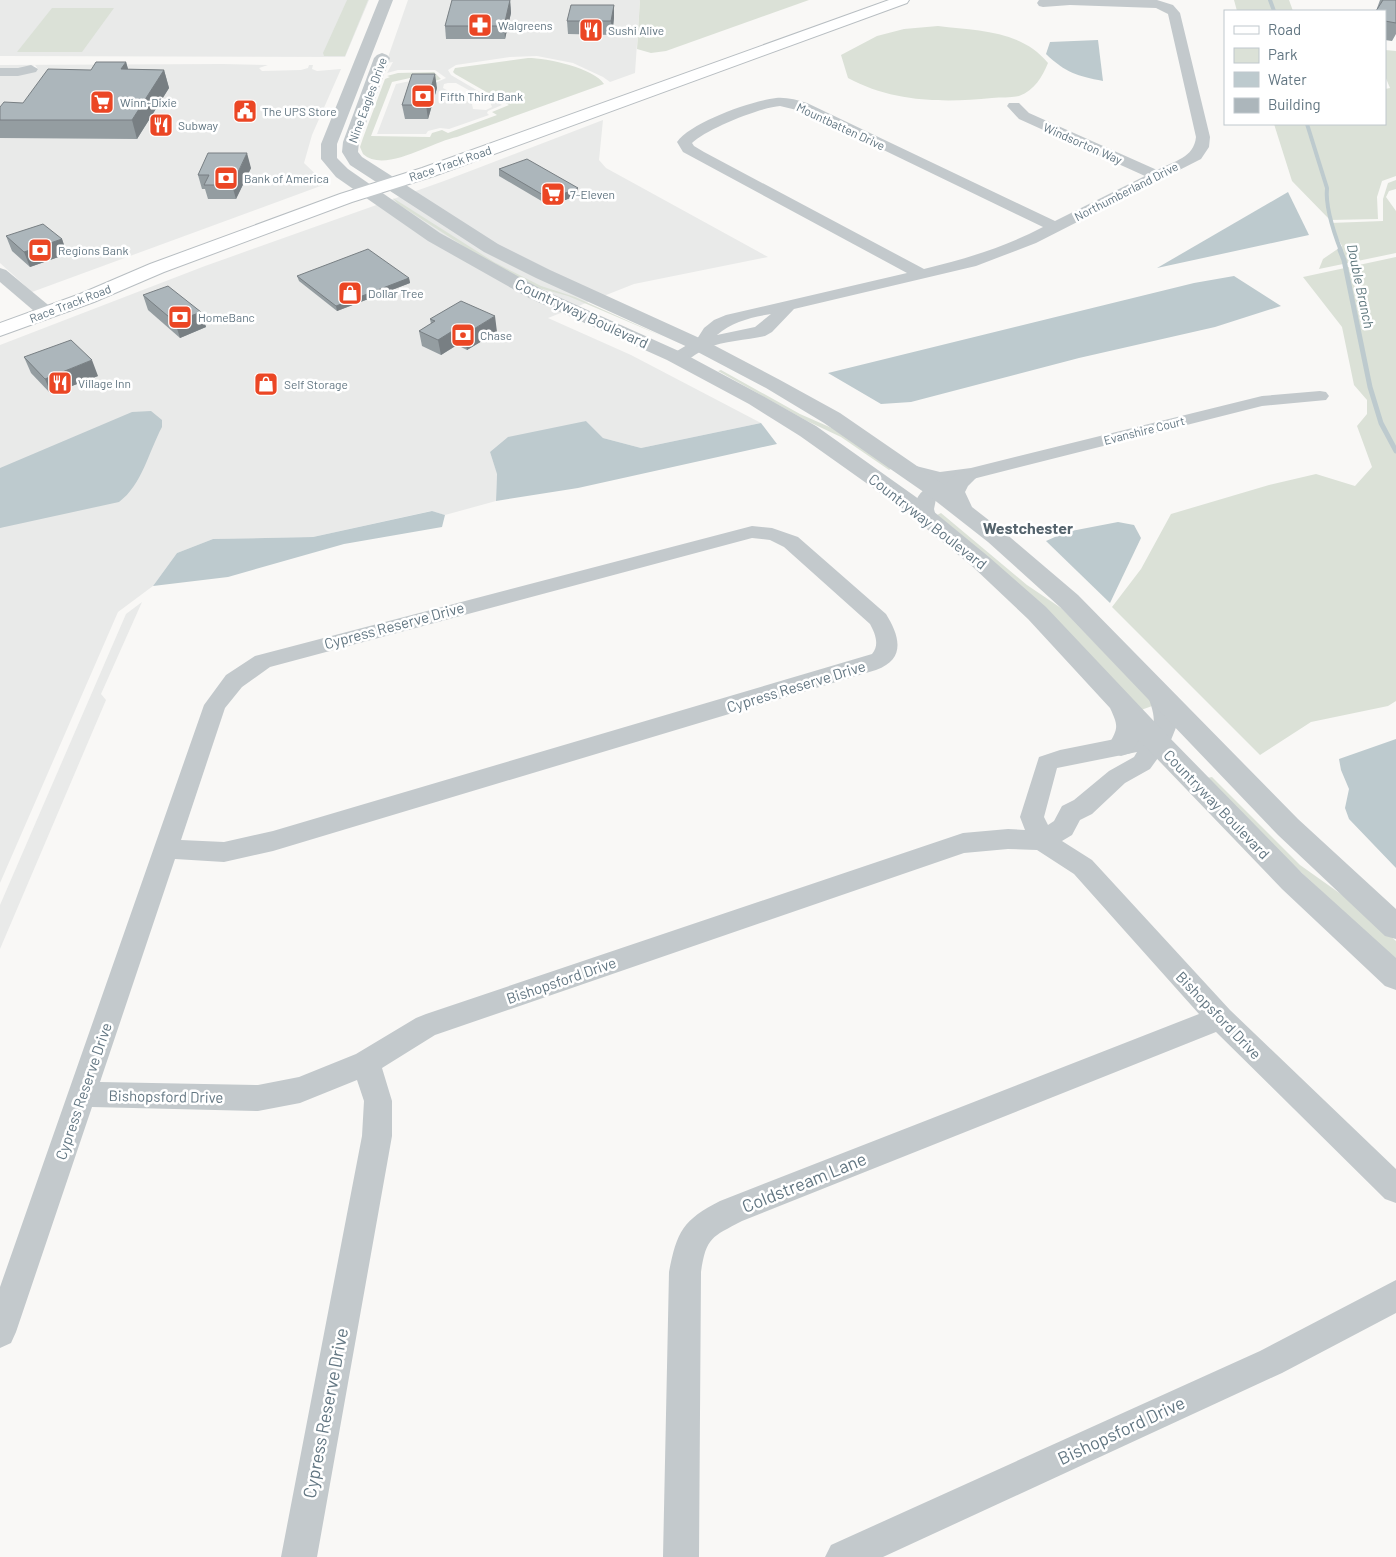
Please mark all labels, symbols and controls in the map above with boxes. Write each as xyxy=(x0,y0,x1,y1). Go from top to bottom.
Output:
legend xyxy=(1224,10,1386,125)
pharmacy icon: Walgreens xyxy=(467,12,493,38)
restaurant icon: Sushi Alive xyxy=(578,17,604,43)
place label: Walgreens xyxy=(498,18,553,32)
text: Road xyxy=(1268,20,1301,38)
place label: Sushi Alive xyxy=(608,23,664,37)
text: Park xyxy=(1268,45,1298,63)
street label: Nine Eagles Drive xyxy=(345,55,389,145)
text: Water xyxy=(1268,70,1307,88)
bank icon: Fifth Third Bank xyxy=(410,83,436,109)
supermarket icon: Winn-Dixie xyxy=(89,89,115,115)
place label: Fifth Third Bank xyxy=(440,89,523,103)
place label: Winn-Dixie xyxy=(120,95,177,109)
text: Building xyxy=(1268,95,1321,113)
public building icon: The UPS Store xyxy=(232,98,258,124)
street label: Mountbatten Drive xyxy=(795,99,887,153)
place label: The UPS Store xyxy=(262,104,337,118)
restaurant icon: Subway xyxy=(148,112,174,138)
place label: Subway xyxy=(178,118,218,132)
street label: Windsorton Way xyxy=(1042,119,1125,167)
street label: Race Track Road xyxy=(407,142,493,184)
street label: Northumberland Drive xyxy=(1072,159,1180,223)
bank icon: Bank of America xyxy=(213,165,239,191)
place label: Bank of America xyxy=(244,171,329,185)
supermarket icon: 7-Eleven xyxy=(540,181,566,207)
place label: 7-Eleven xyxy=(570,187,615,201)
bank icon: Regions Bank xyxy=(27,237,53,263)
water label: Double Branch xyxy=(1344,242,1378,330)
place label: Regions Bank xyxy=(58,243,128,257)
street label: Countryway Boulevard xyxy=(513,274,651,352)
shop icon: Dollar Tree xyxy=(337,280,363,306)
street label: Race Track Road xyxy=(27,281,113,325)
place label: Dollar Tree xyxy=(368,286,424,300)
bank icon: HomeBanc xyxy=(167,304,193,330)
place label: HomeBanc xyxy=(198,310,255,324)
bank icon: Chase xyxy=(450,322,476,348)
place label: Chase xyxy=(480,328,512,342)
restaurant icon: Village Inn xyxy=(47,370,73,396)
shop icon: Self Storage xyxy=(253,371,279,397)
place label: Village Inn xyxy=(78,376,131,390)
place label: Self Storage xyxy=(284,377,348,391)
street label: Evanshire Court xyxy=(1102,413,1186,447)
street label: Countryway Boulevard xyxy=(865,469,991,573)
district label: Westchester xyxy=(983,518,1073,537)
street label: Cypress Reserve Drive xyxy=(322,598,466,652)
street label: Cypress Reserve Drive xyxy=(724,656,868,716)
street label: Countryway Boulevard xyxy=(1160,746,1274,862)
street label: Bishopsford Drive xyxy=(504,953,618,1007)
street label: Bishopsford Drive xyxy=(1173,967,1265,1063)
street label: Cypress Reserve Drive xyxy=(51,1020,115,1162)
street label: Bishopsford Drive xyxy=(108,1086,224,1106)
street label: Coldstream Lane xyxy=(739,1147,869,1217)
street label: Cypress Reserve Drive xyxy=(298,1326,352,1500)
street label: Bishopsford Drive xyxy=(1054,1391,1188,1469)

